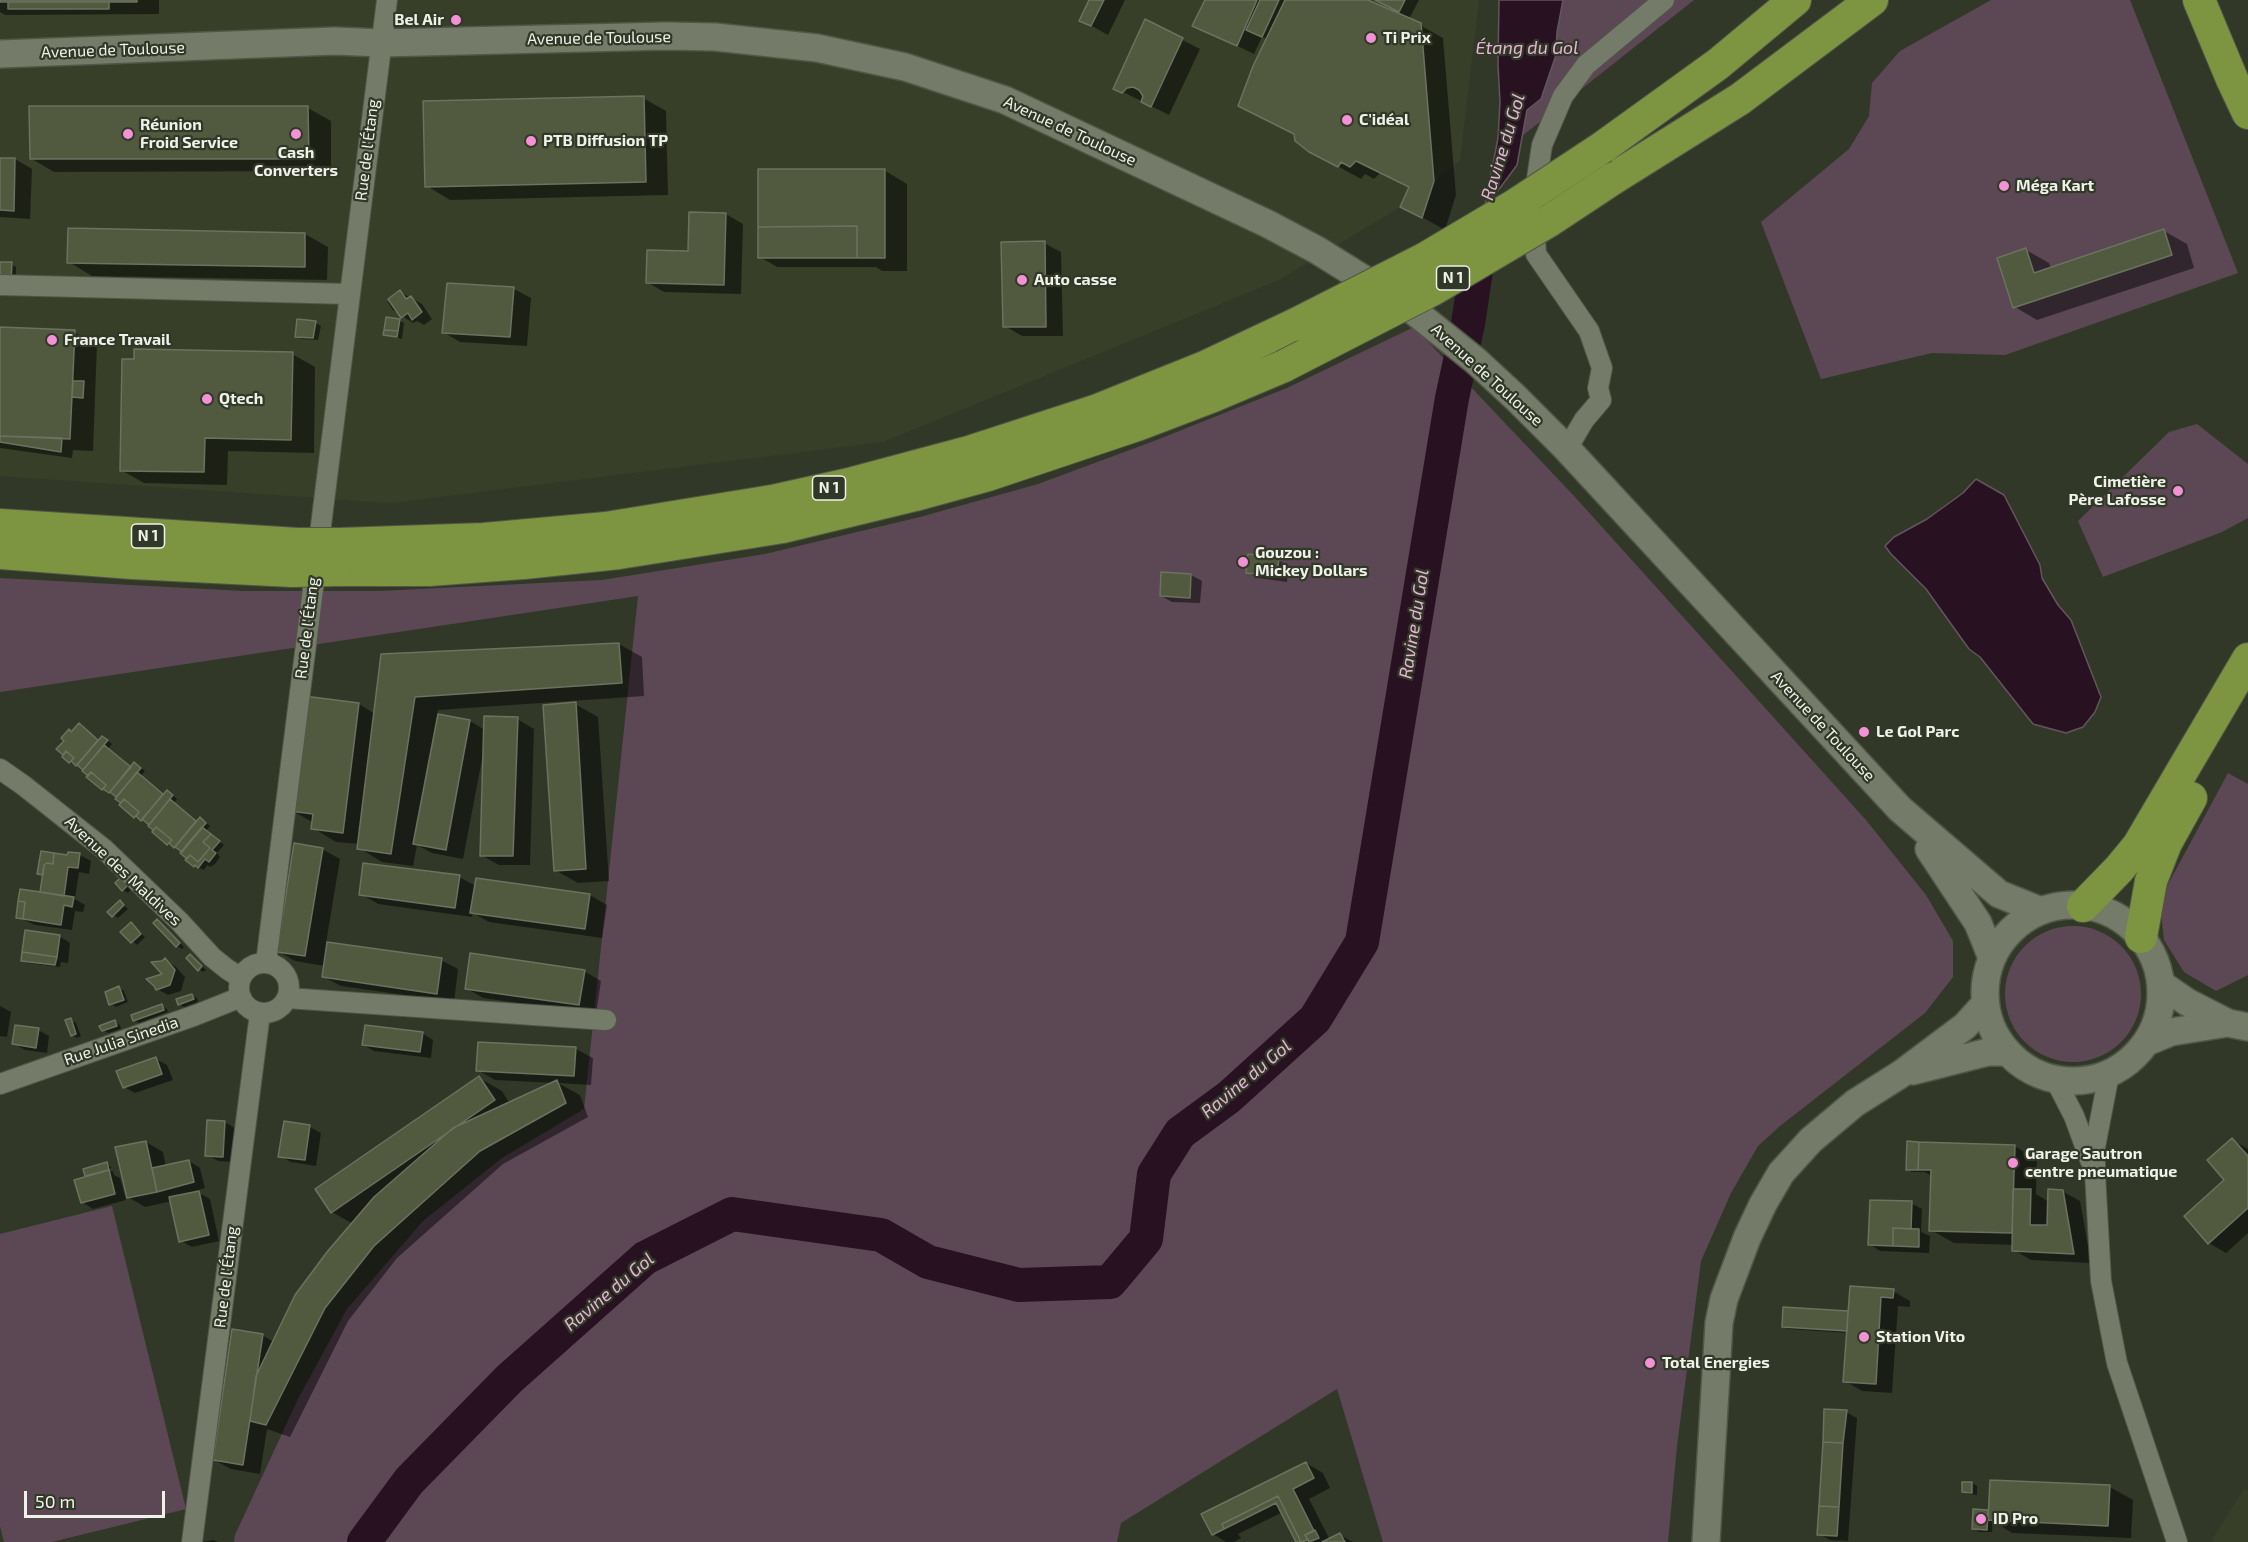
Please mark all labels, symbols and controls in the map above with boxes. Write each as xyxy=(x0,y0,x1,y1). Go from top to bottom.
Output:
place label: Bel Air xyxy=(394,10,444,30)
marker: Bel Air xyxy=(449,13,463,27)
street label: Avenue de Toulouse xyxy=(527,27,671,49)
place label: Ti Prix xyxy=(1383,28,1431,48)
marker: Ti Prix xyxy=(1364,31,1378,45)
water label: Étang du Gol xyxy=(1475,37,1579,59)
street label: Avenue de Toulouse xyxy=(41,38,185,62)
water label: Ravine du Gol xyxy=(1477,91,1529,203)
street label: Avenue de Toulouse xyxy=(1001,92,1139,170)
street label: Rue de l'Étang xyxy=(351,98,383,202)
place label: C'idéal xyxy=(1359,110,1409,130)
marker: C'idéal xyxy=(1340,113,1354,127)
place label: Réunion Froid Service xyxy=(140,115,238,153)
marker: Réunion Froid Service xyxy=(121,127,135,141)
marker: Cash Converters xyxy=(289,127,303,141)
place label: PTB Diffusion TP xyxy=(543,131,668,151)
marker: PTB Diffusion TP xyxy=(524,134,538,148)
place label: Cash Converters xyxy=(254,143,338,181)
place label: Méga Kart xyxy=(2016,176,2094,196)
marker: Méga Kart xyxy=(1997,179,2011,193)
road number: N 1 xyxy=(1436,266,1470,290)
place label: Auto casse xyxy=(1034,270,1117,290)
marker: Auto casse xyxy=(1015,273,1029,287)
street label: Avenue de Toulouse xyxy=(1427,320,1547,430)
place label: France Travail xyxy=(64,330,171,350)
marker: France Travail xyxy=(45,333,59,347)
place label: Qtech xyxy=(219,389,263,409)
marker: Qtech xyxy=(200,392,214,406)
place label: Cimetière Père Lafosse xyxy=(2068,472,2166,510)
road number: N 1 xyxy=(812,476,846,500)
marker: Cimetière Père Lafosse xyxy=(2171,484,2185,498)
road number: N 1 xyxy=(132,524,164,548)
place label: Gouzou : Mickey Dollars xyxy=(1255,543,1368,581)
marker: Gouzou : Mickey Dollars xyxy=(1236,555,1250,569)
water label: Ravine du Gol xyxy=(1395,568,1433,680)
street label: Rue de l'Étang xyxy=(291,576,323,680)
street label: Avenue de Toulouse xyxy=(1767,667,1879,785)
place label: Le Gol Parc xyxy=(1876,722,1959,742)
marker: Le Gol Parc xyxy=(1857,725,1871,739)
street label: Avenue des Maldives xyxy=(61,812,185,930)
street label: Rue Julia Sinedia xyxy=(61,1012,181,1070)
water label: Ravine du Gol xyxy=(1197,1035,1295,1123)
place label: Garage Sautron centre pneumatique xyxy=(2025,1144,2177,1182)
marker: Garage Sautron centre pneumatique xyxy=(2006,1156,2020,1170)
street label: Rue de l'Étang xyxy=(210,1225,242,1329)
water label: Ravine du Gol xyxy=(560,1248,658,1336)
place label: Station Vito xyxy=(1876,1327,1965,1347)
marker: Station Vito xyxy=(1857,1330,1871,1344)
place label: Total Energies xyxy=(1662,1353,1770,1373)
marker: Total Energies xyxy=(1643,1356,1657,1370)
scale bar xyxy=(27,1479,168,1517)
text: 50 m xyxy=(35,1490,75,1512)
place label: ID Pro xyxy=(1993,1509,2038,1529)
marker: ID Pro xyxy=(1974,1512,1988,1526)

